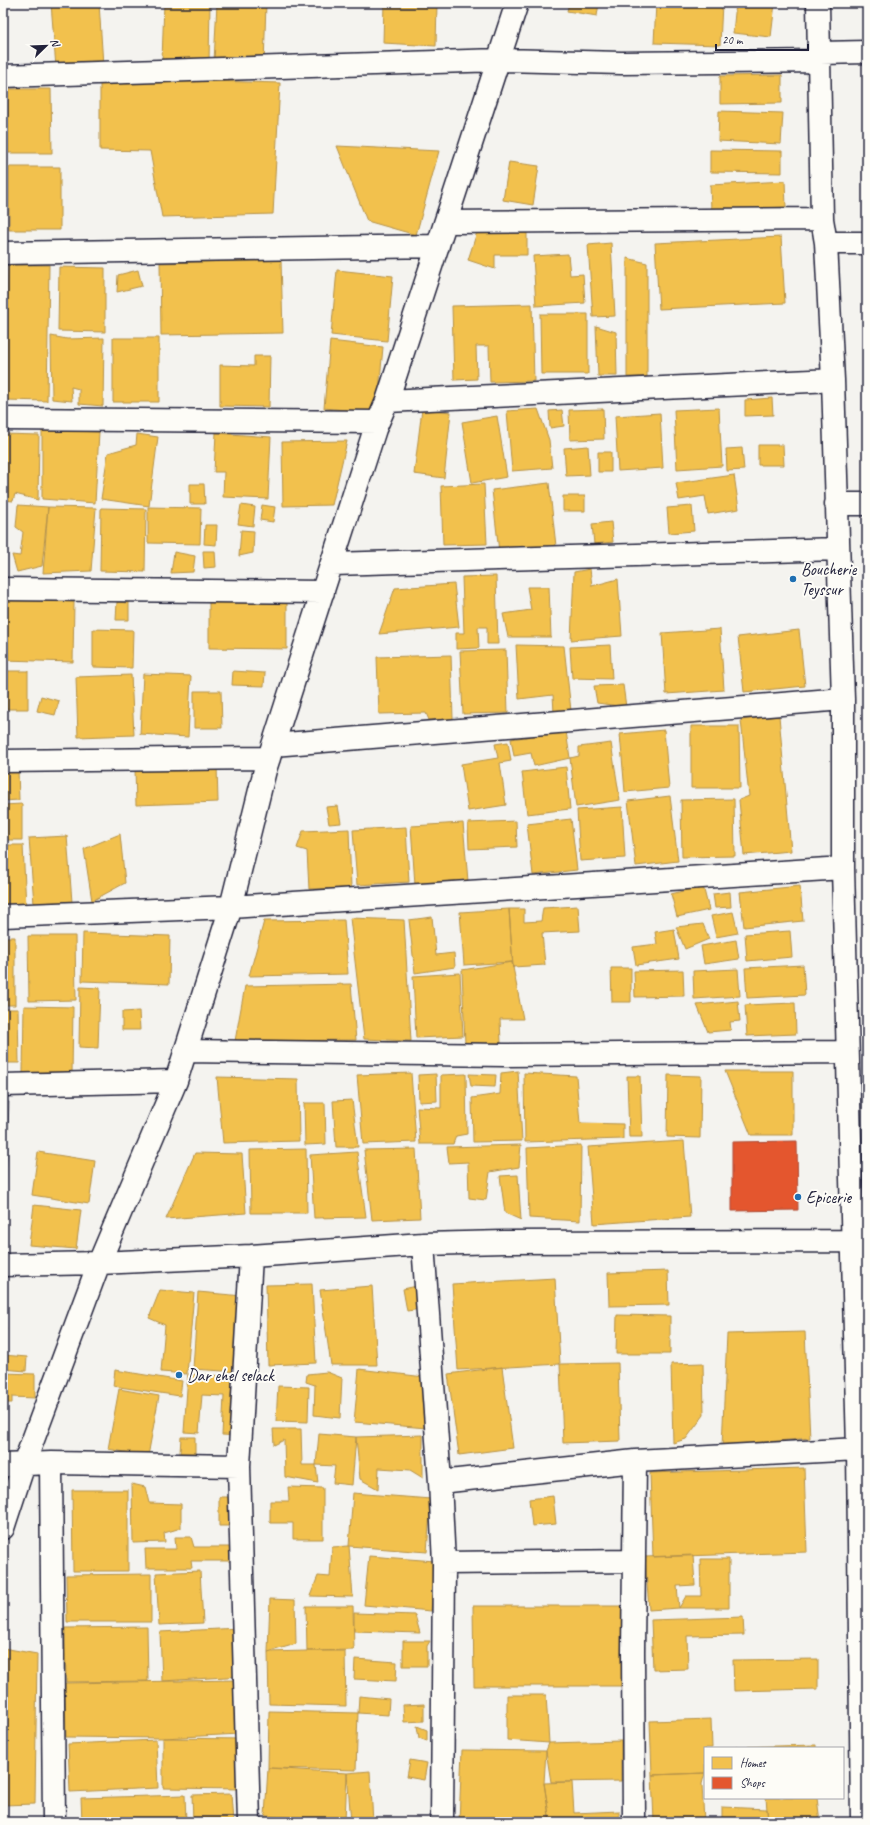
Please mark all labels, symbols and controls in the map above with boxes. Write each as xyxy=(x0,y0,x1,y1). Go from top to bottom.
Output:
north arrow xyxy=(26,26,66,66)
scale bar xyxy=(716,26,808,52)
text: 20 m xyxy=(722,32,744,48)
text: N xyxy=(47,36,64,50)
place label: Boucherie Teyssur xyxy=(801,559,858,600)
marker: Boucherie Teyssur xyxy=(788,574,798,584)
place label: Epicerie xyxy=(806,1187,852,1208)
marker: Epicerie xyxy=(793,1192,803,1202)
place label: Dar ehel selack xyxy=(187,1365,276,1386)
marker: Dar ehel selack xyxy=(174,1370,184,1380)
legend xyxy=(704,1747,844,1799)
text: Homes xyxy=(740,1755,767,1771)
text: Shops xyxy=(740,1775,765,1791)

